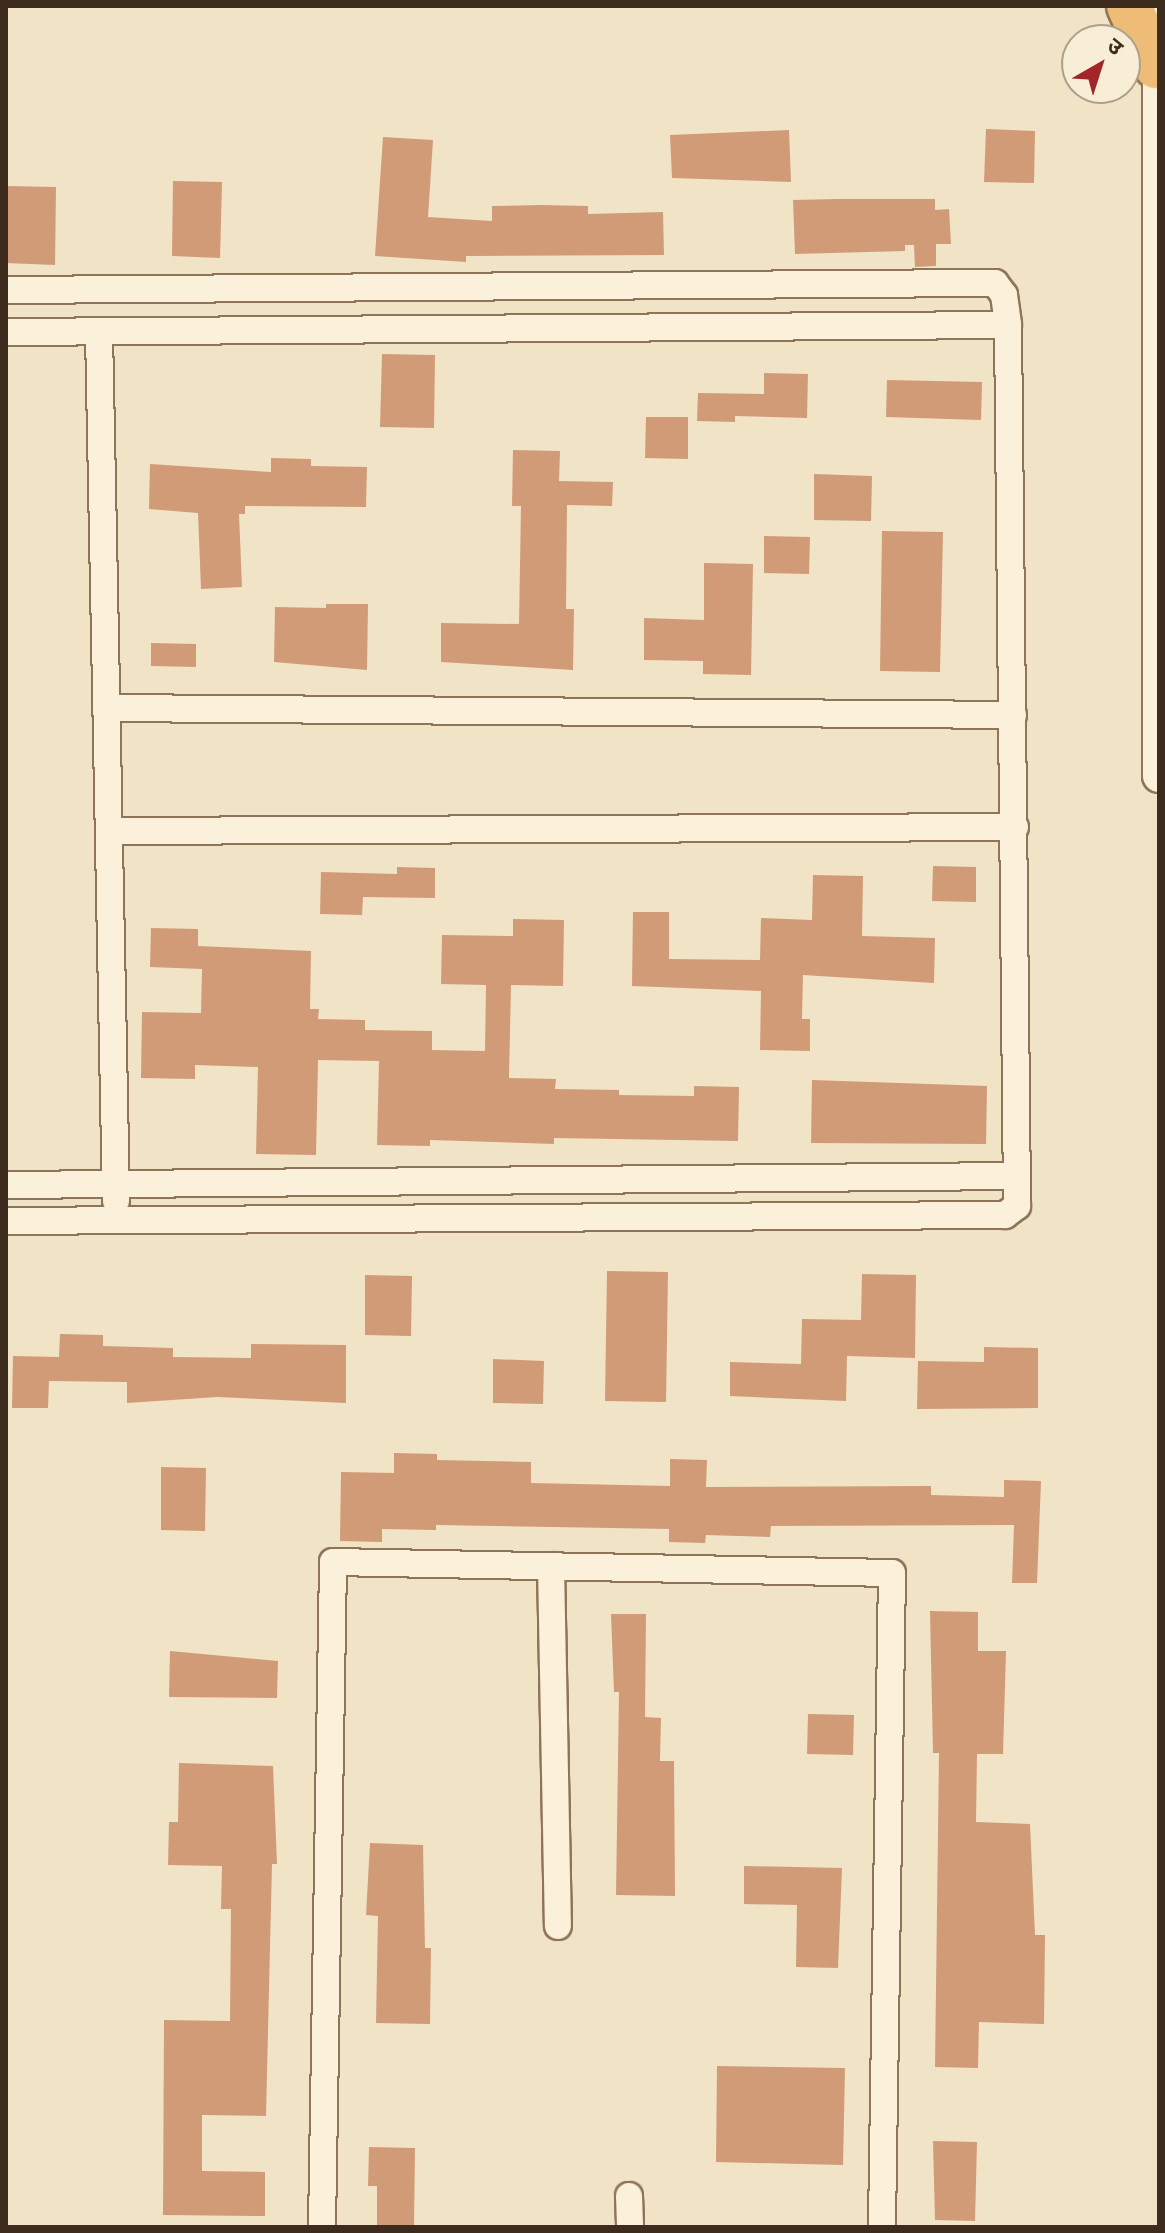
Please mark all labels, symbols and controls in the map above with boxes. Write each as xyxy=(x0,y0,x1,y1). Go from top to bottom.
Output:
north arrow xyxy=(1061,24,1141,104)
text: उ xyxy=(1102,33,1128,60)

